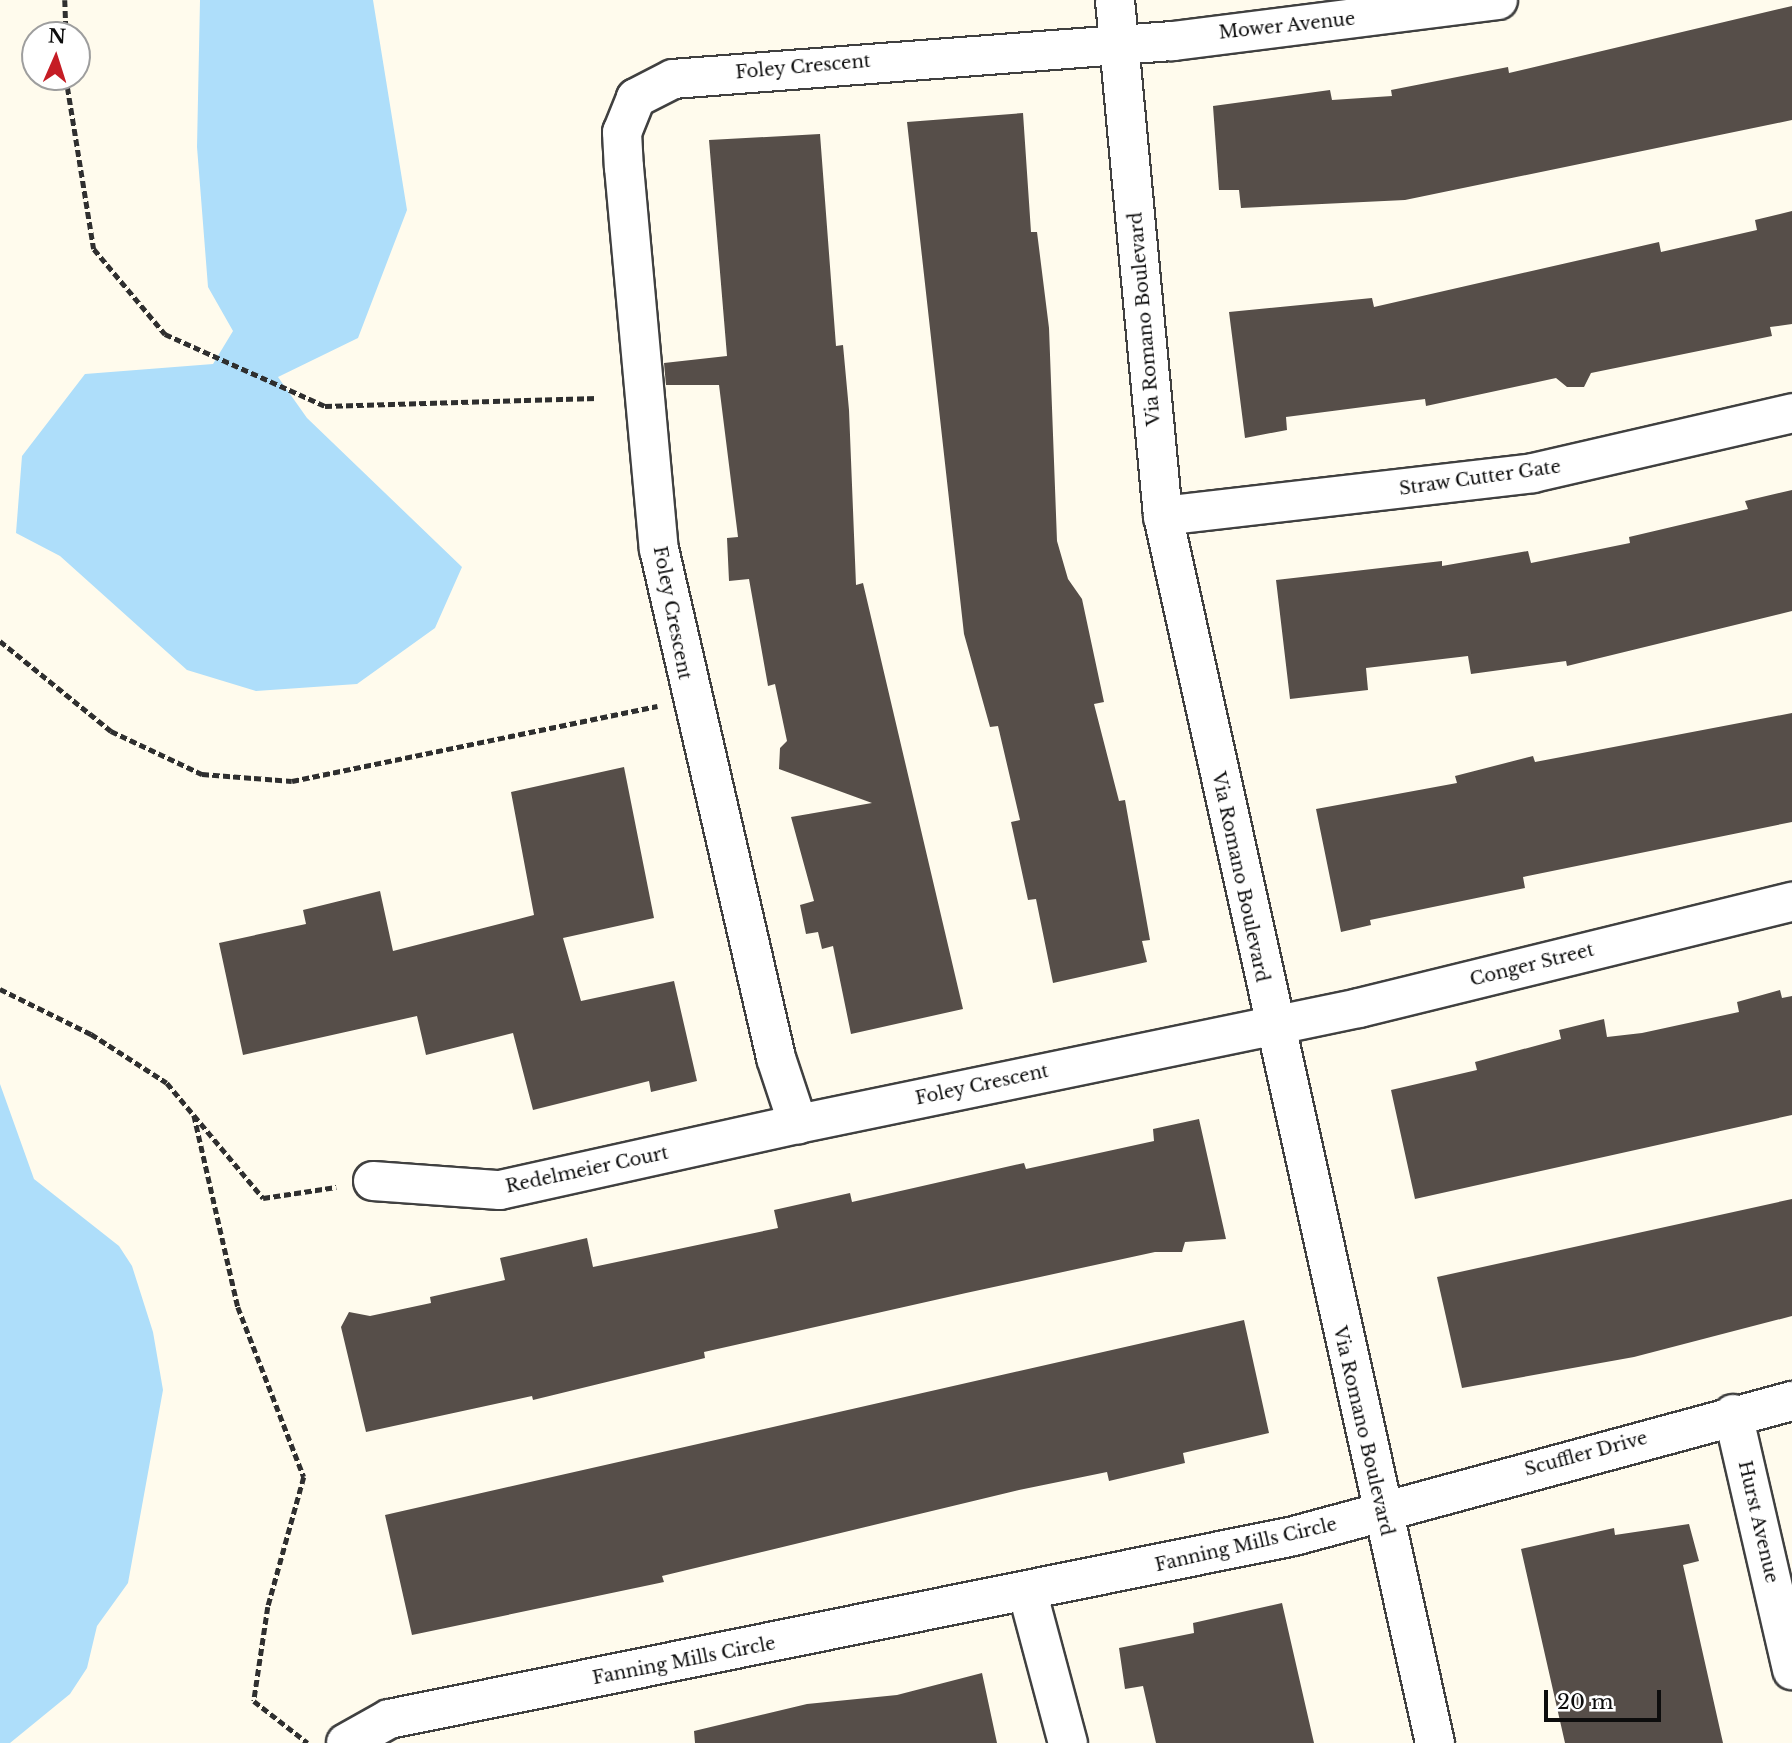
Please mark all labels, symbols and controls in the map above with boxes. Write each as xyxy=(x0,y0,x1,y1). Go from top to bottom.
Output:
street label: Mower Avenue xyxy=(1217,8,1357,44)
north arrow xyxy=(21,21,91,91)
text: N xyxy=(47,25,67,48)
street label: Foley Crescent xyxy=(734,50,872,84)
street label: Via Romano Boulevard xyxy=(1125,211,1165,427)
street label: Straw Cutter Gate xyxy=(1397,456,1563,500)
street label: Foley Crescent xyxy=(648,544,696,682)
street label: Via Romano Boulevard xyxy=(1207,770,1273,984)
street label: Conger Street xyxy=(1468,939,1596,991)
street label: Foley Crescent xyxy=(913,1060,1051,1110)
street label: Redelmeier Court xyxy=(503,1142,671,1198)
street label: Via Romano Boulevard xyxy=(1328,1324,1398,1538)
street label: Scuffler Drive xyxy=(1522,1427,1650,1481)
street label: Hurst Avenue xyxy=(1733,1458,1783,1586)
street label: Fanning Mills Circle xyxy=(1153,1514,1339,1576)
street label: Fanning Mills Circle xyxy=(591,1633,777,1689)
scale bar xyxy=(1547,1676,1664,1720)
text: 20 m xyxy=(1557,1689,1614,1715)

